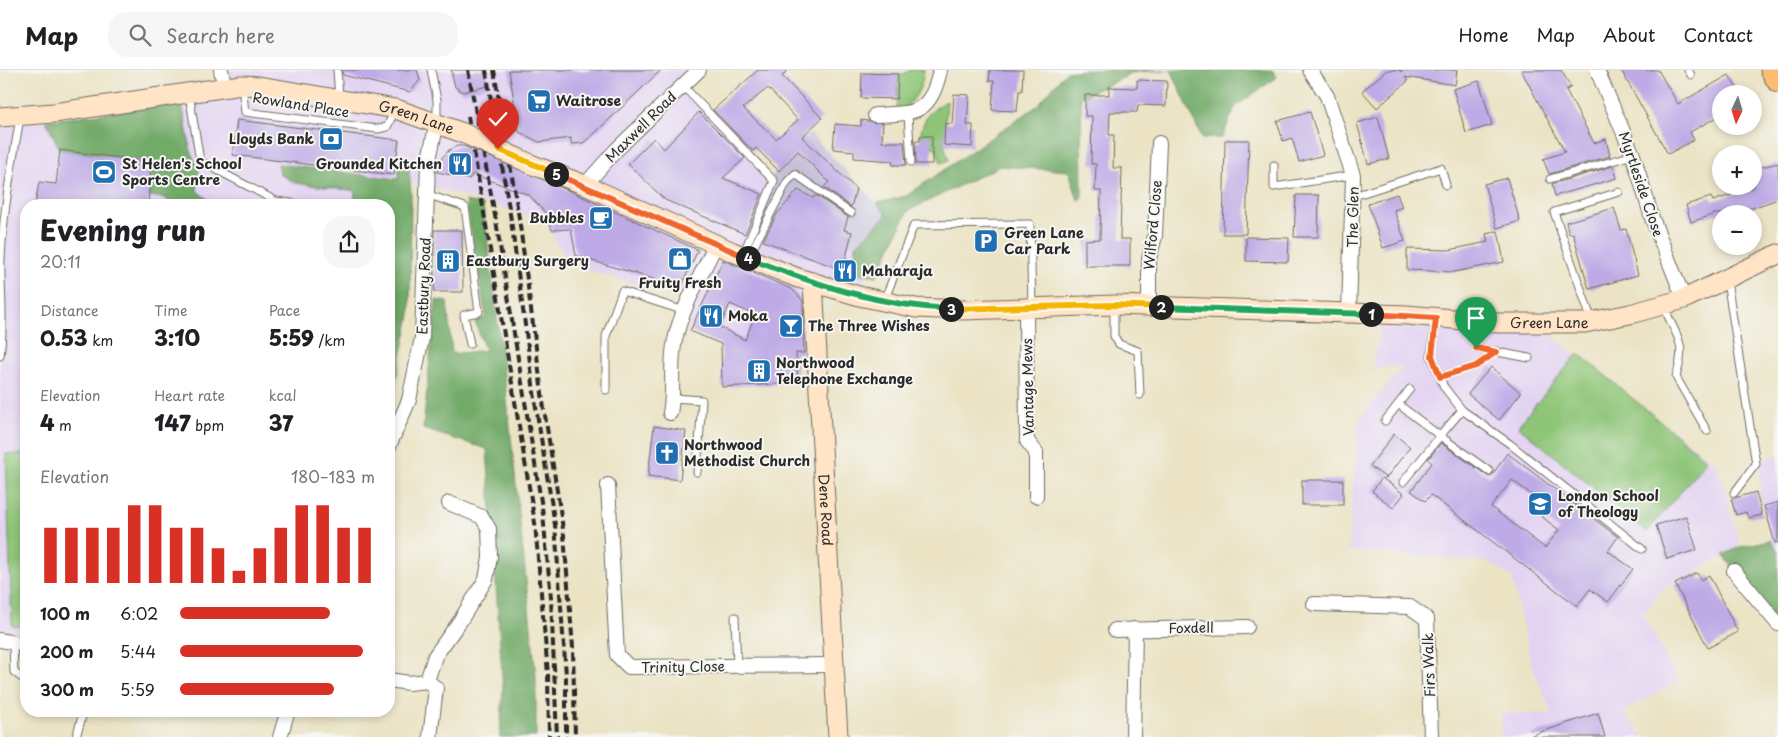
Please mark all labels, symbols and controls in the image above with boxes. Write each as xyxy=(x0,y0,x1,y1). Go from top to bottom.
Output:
search box xyxy=(108,12,458,57)
text: Map xyxy=(25,17,78,53)
icon: search xyxy=(126,21,154,49)
text: Search here xyxy=(166,21,275,49)
text: Home xyxy=(1458,21,1508,48)
text: Map xyxy=(1536,21,1575,48)
text: About xyxy=(1603,21,1655,48)
text: Contact xyxy=(1683,21,1753,48)
north arrow xyxy=(1712,85,1762,135)
map controls xyxy=(1712,85,1762,255)
street label: Maxwell Road xyxy=(600,86,681,167)
street label: Rowland Place xyxy=(251,87,351,123)
supermarket icon: Waitrose xyxy=(526,88,552,114)
place label: Waitrose xyxy=(556,90,621,111)
street label: Green Lane xyxy=(377,95,457,139)
pin xyxy=(477,98,519,149)
icon: check xyxy=(484,105,512,133)
bank icon: Lloyds Bank xyxy=(318,126,344,152)
place label: Lloyds Bank xyxy=(229,128,315,149)
street label: Myrtleside Close xyxy=(1614,129,1669,239)
button: + xyxy=(1712,145,1762,195)
restaurant icon: Grounded Kitchen xyxy=(447,151,473,177)
place label: St Helen's School Sports Centre xyxy=(122,153,242,190)
place label: Grounded Kitchen xyxy=(316,153,442,174)
sports icon: St Helen's School Sports Centre xyxy=(91,159,117,185)
pin: 5 xyxy=(544,162,568,186)
text: 5 xyxy=(552,164,561,185)
street label: Wilford Close xyxy=(1138,179,1167,271)
street label: The Glen xyxy=(1341,186,1364,248)
cafe icon: Bubbles xyxy=(588,205,614,231)
button: − xyxy=(1712,205,1762,255)
place label: Bubbles xyxy=(529,207,584,228)
text: Evening run xyxy=(40,208,206,251)
button: share xyxy=(323,216,375,268)
place label: Green Lane Car Park xyxy=(1004,222,1084,259)
parking icon: Green Lane Car Park xyxy=(973,228,999,254)
street label: Eastbury Road xyxy=(411,237,436,335)
shop icon: Fruity Fresh xyxy=(667,246,693,272)
pin: 4 xyxy=(736,246,760,270)
building icon: Eastbury Surgery xyxy=(435,248,461,274)
text: 4 xyxy=(744,248,753,269)
text: 20:11 xyxy=(40,249,81,273)
place label: Eastbury Surgery xyxy=(466,250,589,271)
restaurant icon: Maharaja xyxy=(832,258,858,284)
place label: Maharaja xyxy=(862,260,933,281)
place label: Fruity Fresh xyxy=(639,272,722,293)
pin: 2 xyxy=(1148,294,1174,320)
pin: 3 xyxy=(938,296,964,322)
text: 2 xyxy=(1157,297,1166,318)
pin xyxy=(1455,297,1497,348)
text: 3 xyxy=(947,299,956,320)
text: Distance xyxy=(40,300,99,321)
text: Time xyxy=(154,300,187,321)
text: Pace xyxy=(269,300,300,321)
pin: 1 xyxy=(1358,302,1384,326)
restaurant icon: Moka xyxy=(698,303,724,329)
text: 1 xyxy=(1368,304,1375,325)
icon: arrive xyxy=(1462,304,1490,332)
place label: Moka xyxy=(728,305,769,326)
street label: Green Lane xyxy=(1510,312,1589,333)
bar icon: The Three Wishes xyxy=(778,313,804,339)
place label: The Three Wishes xyxy=(808,315,930,336)
text: 0.53 xyxy=(40,321,88,353)
text: 3:10 xyxy=(154,321,200,353)
text: 5:59 xyxy=(269,321,314,353)
text: km xyxy=(88,330,113,351)
text: /km xyxy=(314,330,345,351)
street label: Vantage Mews xyxy=(1016,338,1039,436)
place label: Northwood Telephone Exchange xyxy=(776,352,913,389)
building icon: Northwood Telephone Exchange xyxy=(746,358,772,384)
text: Elevation xyxy=(40,385,100,406)
text: Heart rate xyxy=(154,385,225,406)
text: kcal xyxy=(269,385,297,406)
text: 4 xyxy=(40,406,54,438)
text: 147 xyxy=(154,406,191,438)
text: 37 xyxy=(269,406,293,438)
text: m xyxy=(54,415,72,436)
text: bpm xyxy=(191,415,224,436)
place label: Northwood Methodist Church xyxy=(684,434,810,471)
church icon: Northwood Methodist Church xyxy=(654,440,680,466)
text: Elevation xyxy=(40,464,109,488)
text: 180–183 m xyxy=(291,464,375,488)
street label: Dene Road xyxy=(814,473,838,546)
place label: London School of Theology xyxy=(1558,485,1659,522)
school or university icon: London School of Theology xyxy=(1527,491,1553,517)
text: 100 m xyxy=(40,601,90,625)
text: 6:02 xyxy=(120,601,158,625)
street label: Foxdell xyxy=(1168,617,1214,638)
street label: Firs Walk xyxy=(1417,632,1440,697)
text: 200 m xyxy=(40,639,94,663)
text: 5:44 xyxy=(120,639,156,663)
street label: Trinity Close xyxy=(641,655,725,678)
text: 300 m xyxy=(40,677,94,701)
text: 5:59 xyxy=(120,677,155,701)

